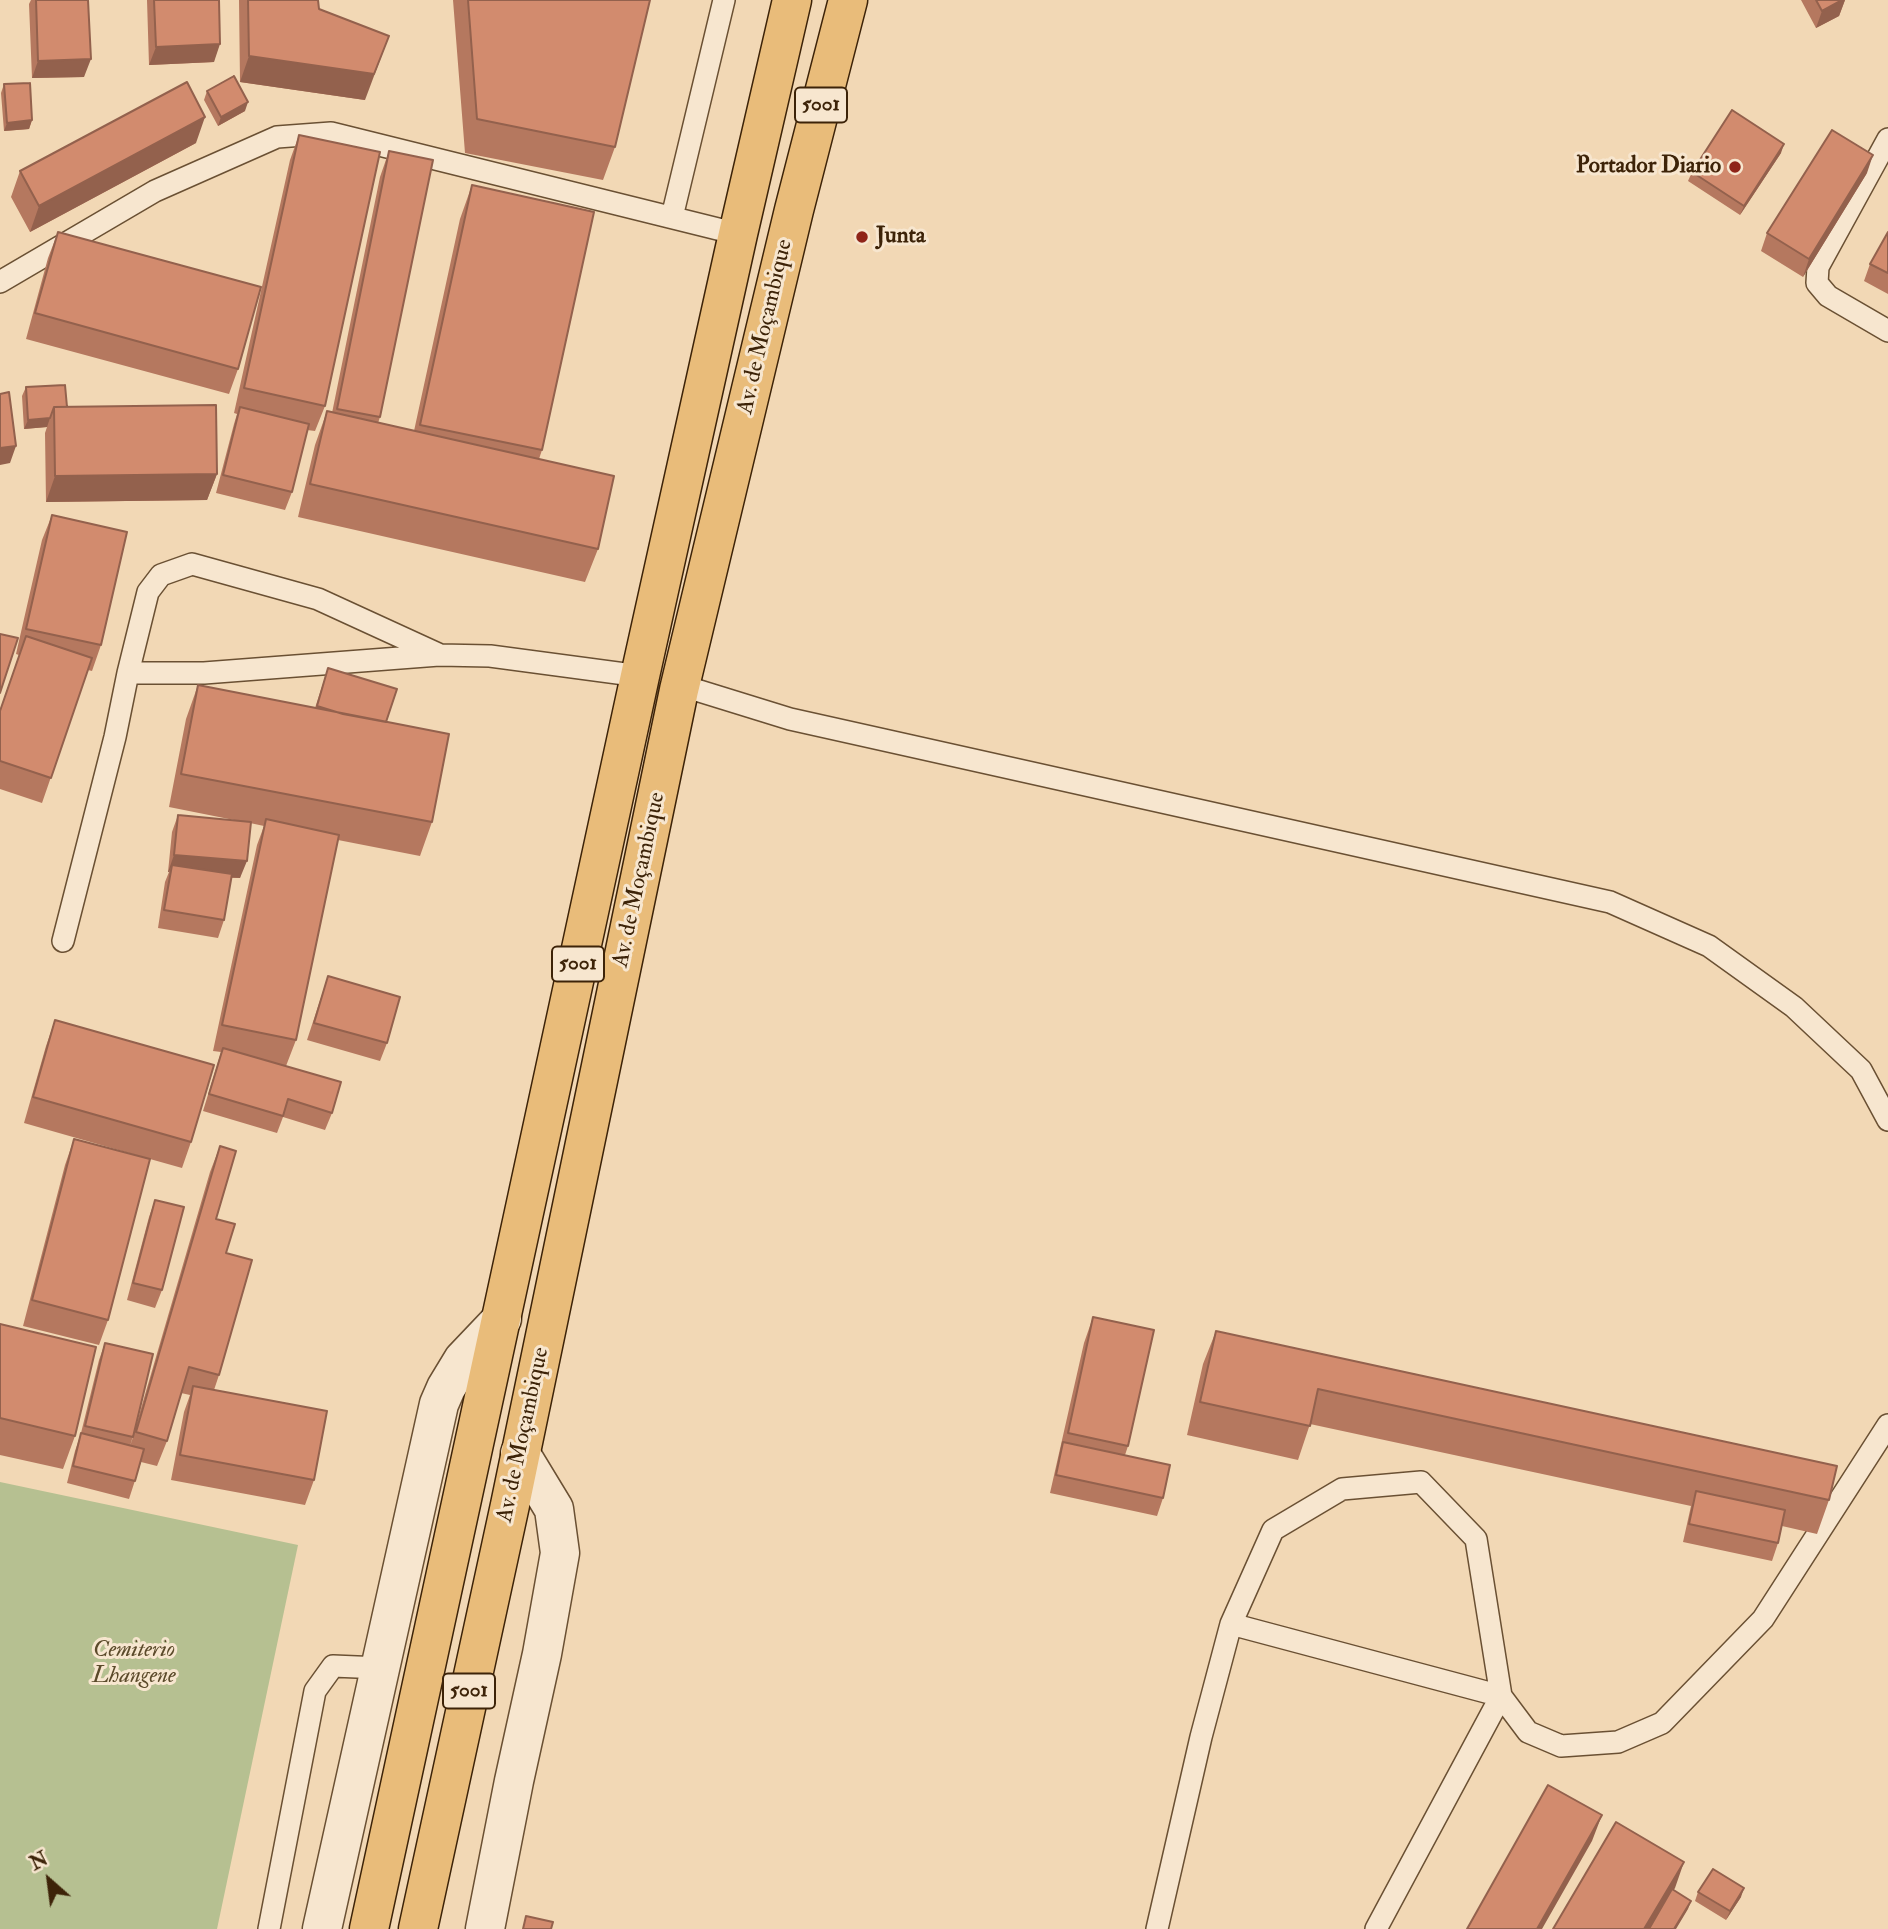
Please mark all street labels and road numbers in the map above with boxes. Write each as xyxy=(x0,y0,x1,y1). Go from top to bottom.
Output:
road number: 5001 xyxy=(795,88,847,122)
street label: Av. de Moçambique xyxy=(732,237,800,417)
street label: Av. de Moçambique xyxy=(608,790,672,970)
road number: 5001 xyxy=(552,946,604,982)
street label: Av. de Moçambique xyxy=(492,1345,556,1525)
road number: 5001 xyxy=(443,1674,495,1708)

